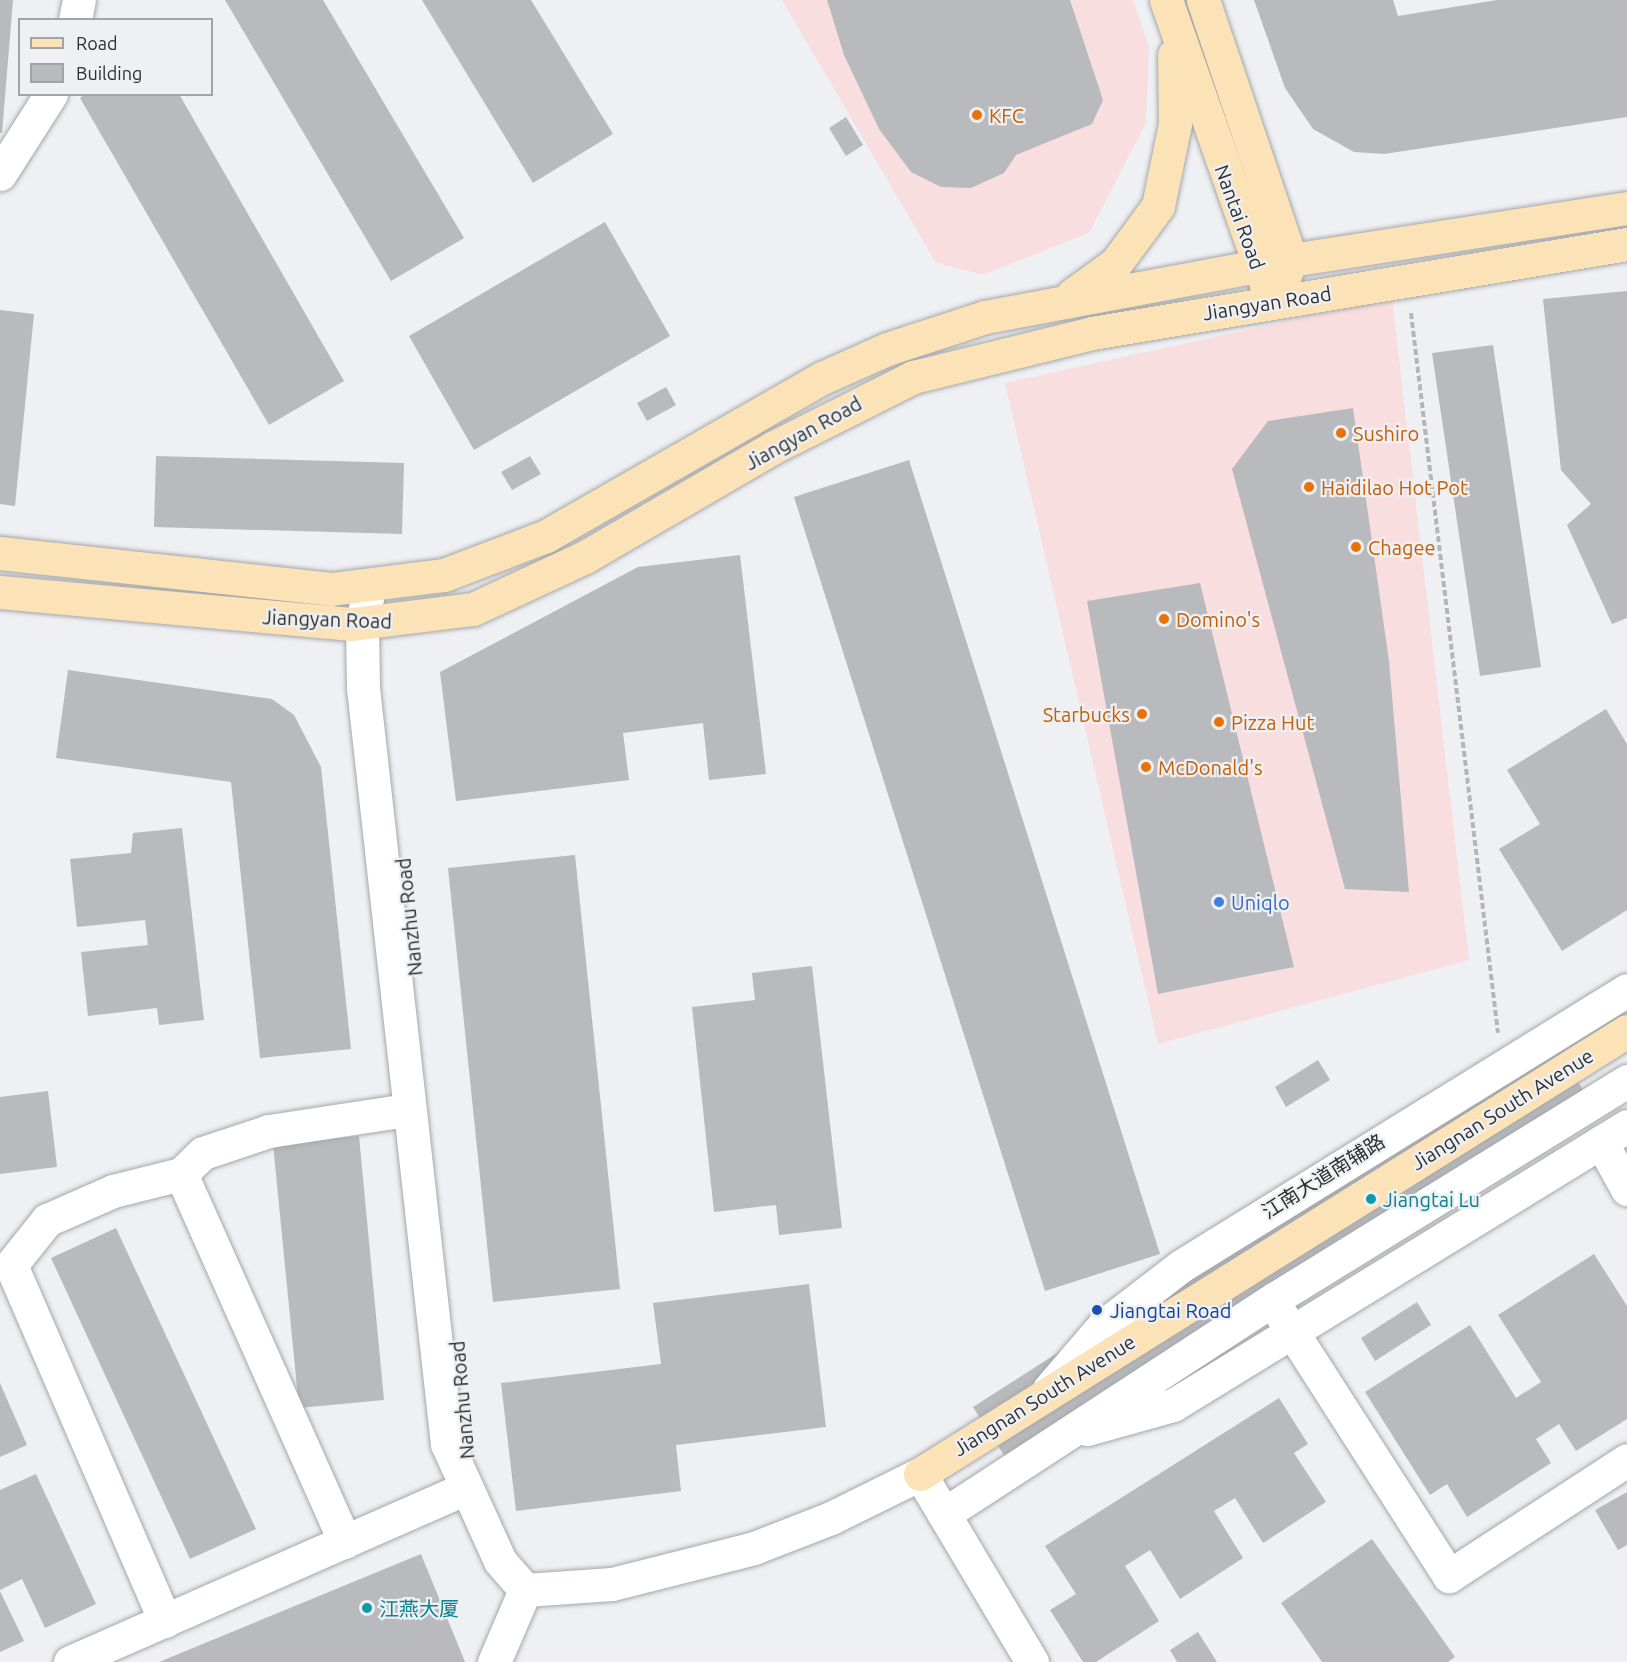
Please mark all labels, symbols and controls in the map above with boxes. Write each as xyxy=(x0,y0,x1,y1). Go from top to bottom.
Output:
legend xyxy=(18,18,213,96)
text: Road xyxy=(76,33,118,53)
text: Building xyxy=(76,63,142,83)
place label: KFC xyxy=(989,103,1024,127)
marker: KFC xyxy=(970,108,984,122)
street label: Nantai Road xyxy=(1210,161,1270,273)
street label: Jiangyan Road xyxy=(1201,281,1333,325)
street label: Jiangyan Road xyxy=(740,391,866,475)
place label: Sushiro xyxy=(1353,421,1419,445)
marker: Sushiro xyxy=(1334,426,1348,440)
place label: Haidilao Hot Pot xyxy=(1321,475,1468,499)
marker: Haidilao Hot Pot xyxy=(1302,480,1316,494)
place label: Chagee xyxy=(1368,535,1436,559)
marker: Chagee xyxy=(1349,540,1363,554)
street label: Jiangyan Road xyxy=(262,605,392,633)
place label: Domino's xyxy=(1176,607,1260,631)
marker: Domino's xyxy=(1157,612,1171,626)
place label: Starbucks xyxy=(1043,702,1130,726)
marker: Starbucks xyxy=(1135,707,1149,721)
place label: Pizza Hut xyxy=(1231,710,1314,734)
marker: Pizza Hut xyxy=(1212,715,1226,729)
place label: McDonald's xyxy=(1158,755,1263,779)
marker: McDonald's xyxy=(1139,760,1153,774)
street label: Nanzhu Road xyxy=(391,857,427,977)
place label: Uniqlo xyxy=(1231,890,1290,914)
marker: Uniqlo xyxy=(1212,895,1226,909)
street label: Jiangnan South Avenue xyxy=(1406,1043,1598,1175)
street label: 江南大道南辅路 xyxy=(1257,1129,1389,1223)
place label: Jiangtai Lu xyxy=(1383,1187,1480,1211)
marker: Jiangtai Lu xyxy=(1364,1192,1378,1206)
place label: Jiangtai Road xyxy=(1110,1298,1232,1322)
marker: Jiangtai Road xyxy=(1088,1301,1106,1319)
street label: Jiangnan South Avenue xyxy=(948,1329,1140,1461)
street label: Nanzhu Road xyxy=(445,1340,479,1460)
place label: 江燕大厦 xyxy=(379,1596,459,1620)
marker: 江燕大厦 xyxy=(360,1601,374,1615)

